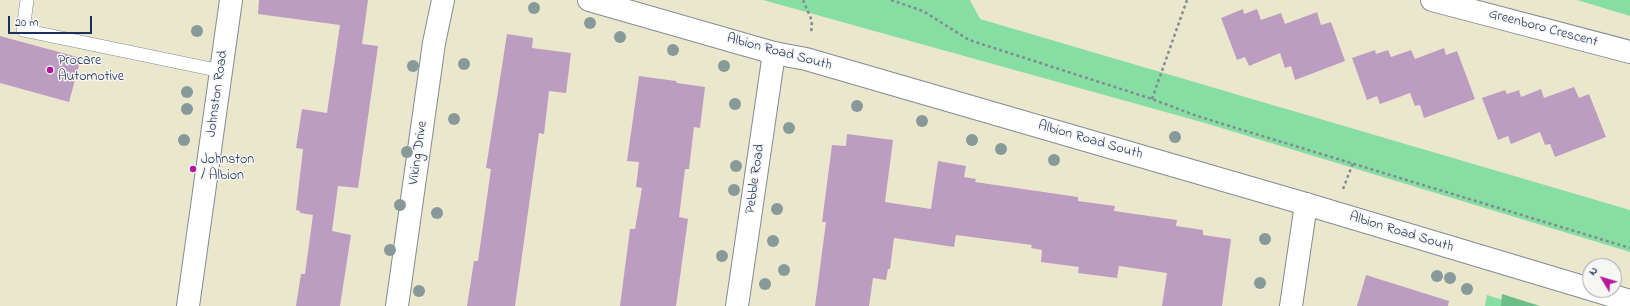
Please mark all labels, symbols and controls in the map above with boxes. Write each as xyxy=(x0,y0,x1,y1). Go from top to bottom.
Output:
street label: Greenboro Crescent xyxy=(1487,6,1599,52)
scale bar xyxy=(10,8,94,34)
text: 20 m xyxy=(15,14,38,32)
street label: Albion Road South xyxy=(725,31,833,75)
street label: Johnston Road xyxy=(204,50,232,138)
place label: Procare Automotive xyxy=(58,54,124,86)
marker: Procare Automotive xyxy=(45,65,55,75)
street label: Albion Road South xyxy=(1036,118,1144,164)
street label: Viking Drive xyxy=(406,120,432,186)
street label: Pebble Road xyxy=(743,143,769,215)
place label: Johnston / Albion xyxy=(201,153,254,186)
marker: Johnston / Albion xyxy=(188,164,198,174)
street label: Albion Road South xyxy=(1347,209,1455,257)
north arrow xyxy=(1582,258,1622,298)
text: N xyxy=(1585,263,1602,279)

